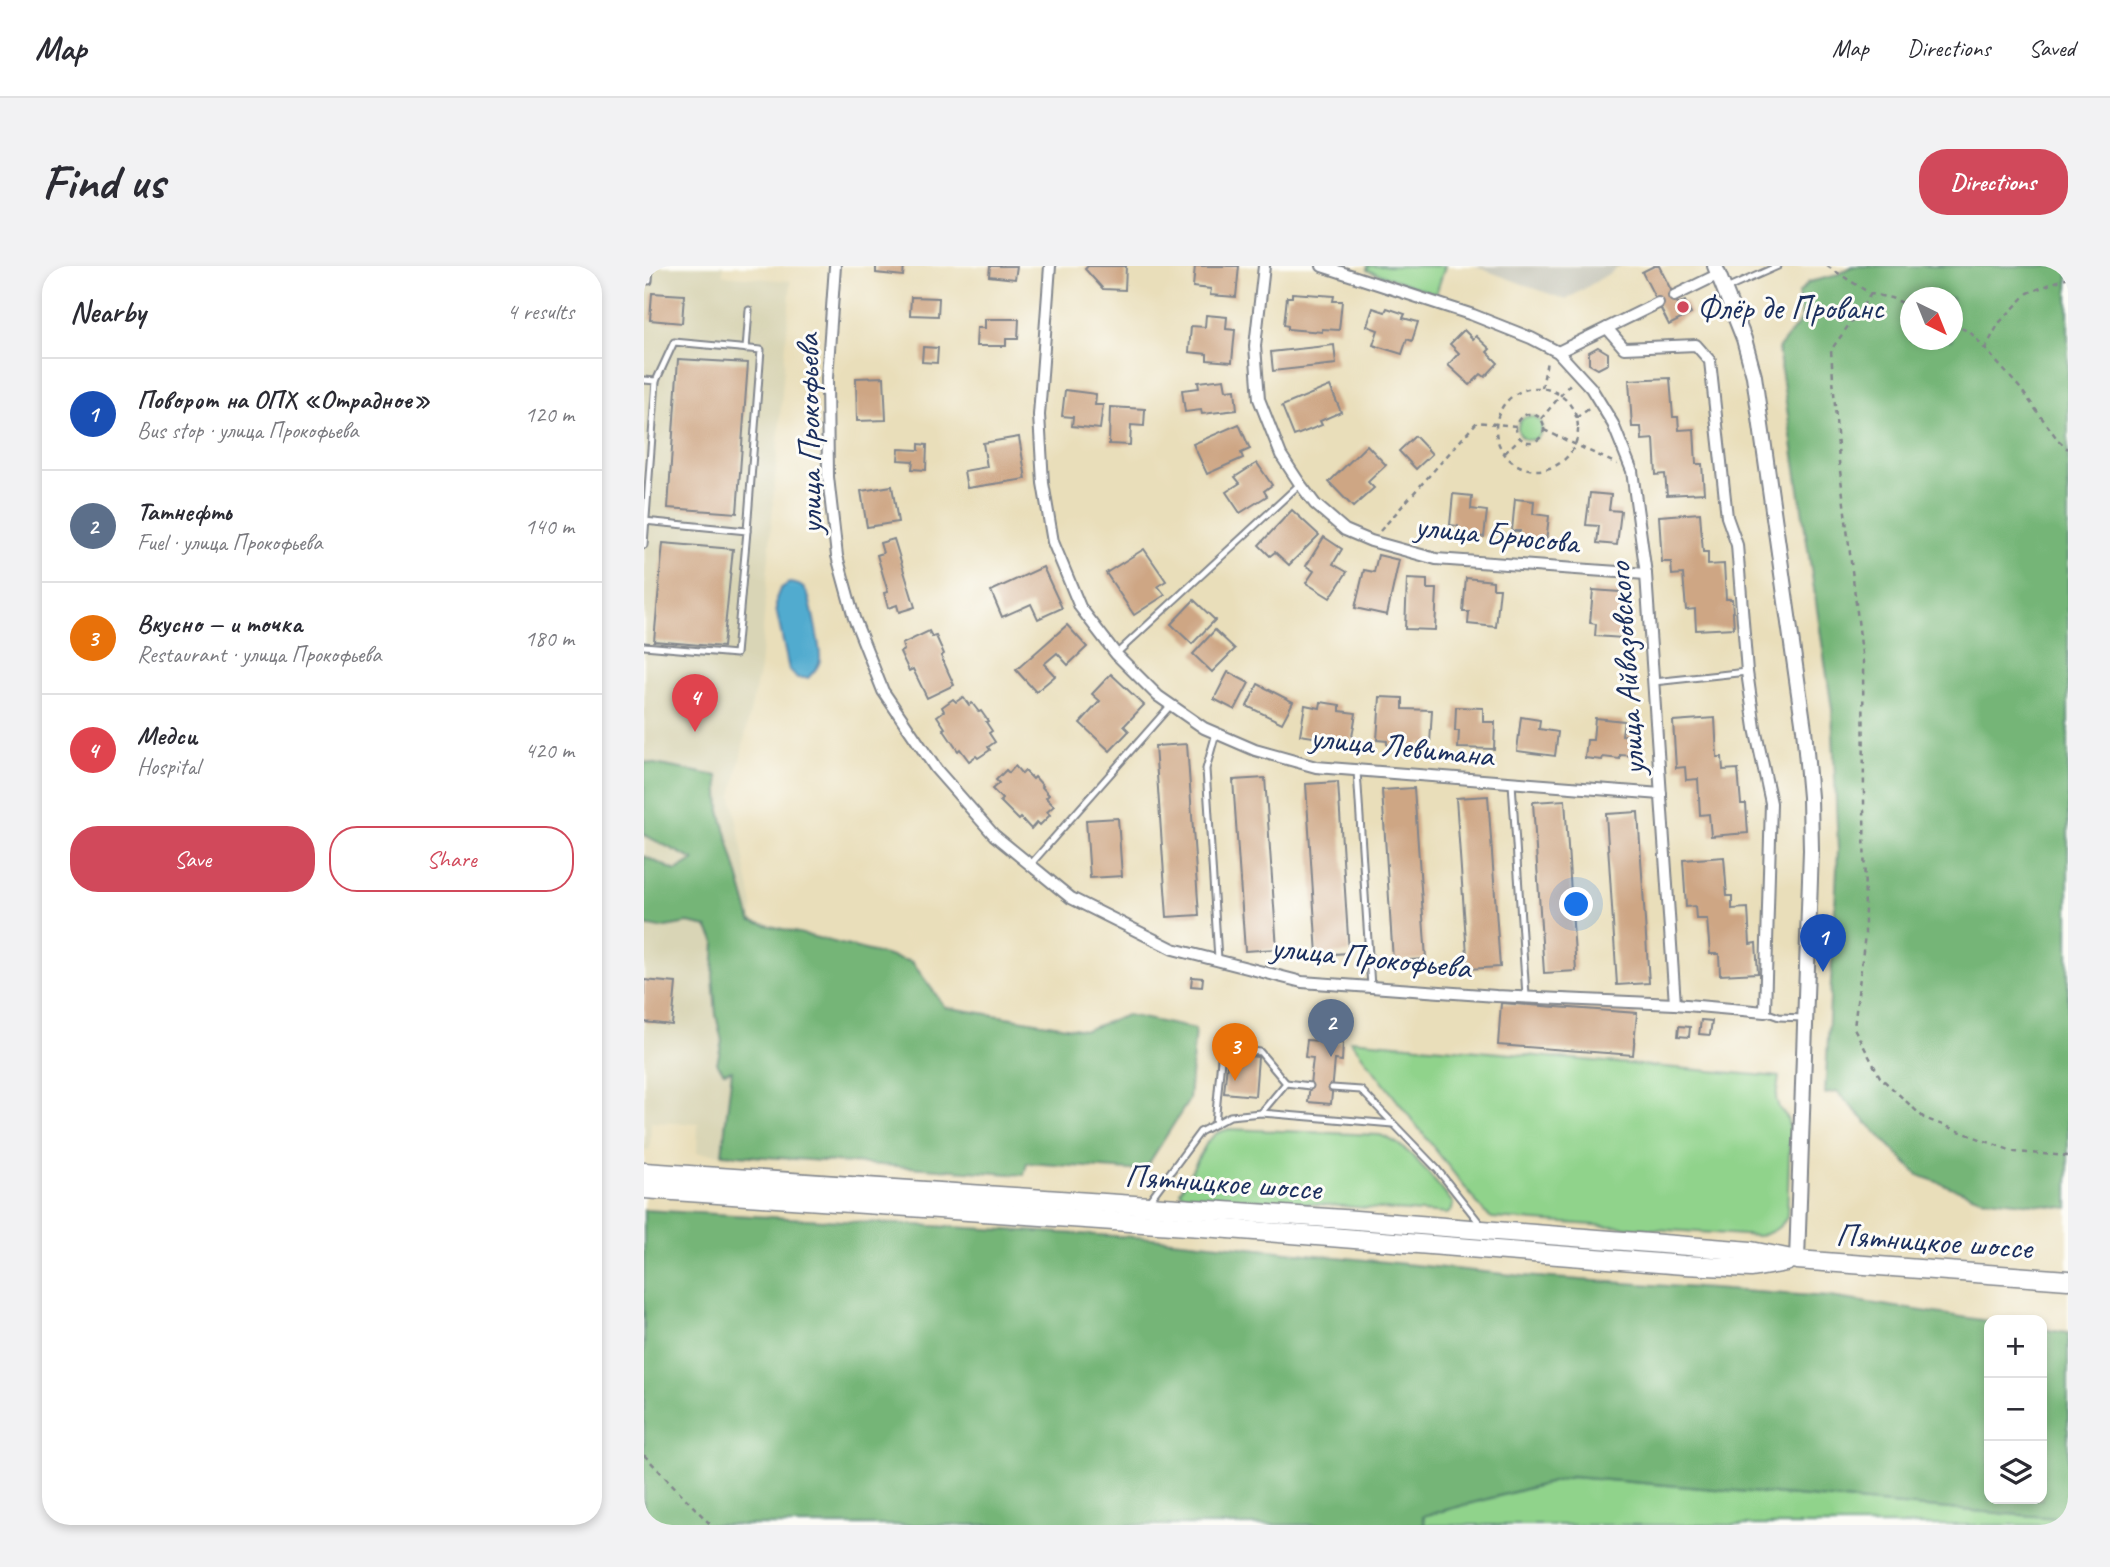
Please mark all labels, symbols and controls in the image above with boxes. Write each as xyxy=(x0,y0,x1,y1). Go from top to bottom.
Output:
text: Map xyxy=(35,27,86,69)
text: Map xyxy=(1832,33,1869,63)
text: Directions xyxy=(1907,33,1990,63)
text: Saved xyxy=(2028,33,2075,63)
button: Directions xyxy=(1919,149,2068,215)
text: Find us xyxy=(42,151,164,213)
place label: Флёр де Прованс xyxy=(1697,287,1885,329)
north arrow xyxy=(1900,287,1963,350)
text: Nearby xyxy=(70,293,146,331)
text: 4 results xyxy=(507,297,574,326)
marker: Флёр де Прованс xyxy=(1675,299,1691,315)
street label: улица Прокофьева xyxy=(786,331,832,537)
text: Поворот на ОПХ «Отрадное» xyxy=(137,383,430,416)
text: 1 xyxy=(88,400,98,429)
text: 120 m xyxy=(525,400,574,429)
text: Bus stop · улица Прокофьева xyxy=(137,416,358,445)
text: Татнефть xyxy=(137,495,231,528)
street label: улица Брюсова xyxy=(1411,504,1583,564)
text: 2 xyxy=(88,512,98,541)
text: 140 m xyxy=(525,512,574,541)
text: Fuel · улица Прокофьева xyxy=(137,528,322,557)
street label: улица Айвазовского xyxy=(1597,559,1655,779)
text: Вкусно — и точка xyxy=(137,607,302,640)
text: 3 xyxy=(88,624,98,653)
text: 180 m xyxy=(525,624,574,653)
text: Restaurant · улица Прокофьева xyxy=(137,640,381,669)
pin: 4 xyxy=(672,674,718,732)
street label: улица Левитана xyxy=(1306,715,1498,777)
text: Медси xyxy=(137,719,197,752)
text: 4 xyxy=(88,736,98,765)
text: 420 m xyxy=(525,736,574,765)
text: Hospital xyxy=(137,752,200,781)
button: Save xyxy=(70,826,315,892)
button: Share xyxy=(329,826,574,892)
your location xyxy=(1559,887,1593,921)
pin: 1 xyxy=(1800,914,1846,972)
street label: улица Прокофьева xyxy=(1267,925,1475,989)
pin: 2 xyxy=(1308,999,1354,1057)
pin: 3 xyxy=(1212,1023,1258,1081)
street label: Пятницкое шоссе xyxy=(1123,1154,1325,1210)
street label: Пятницкое шоссе xyxy=(1834,1213,2036,1269)
map controls xyxy=(1984,1315,2047,1504)
button: + xyxy=(1984,1315,2047,1378)
button: − xyxy=(1984,1378,2047,1441)
button: layers xyxy=(1984,1441,2047,1504)

